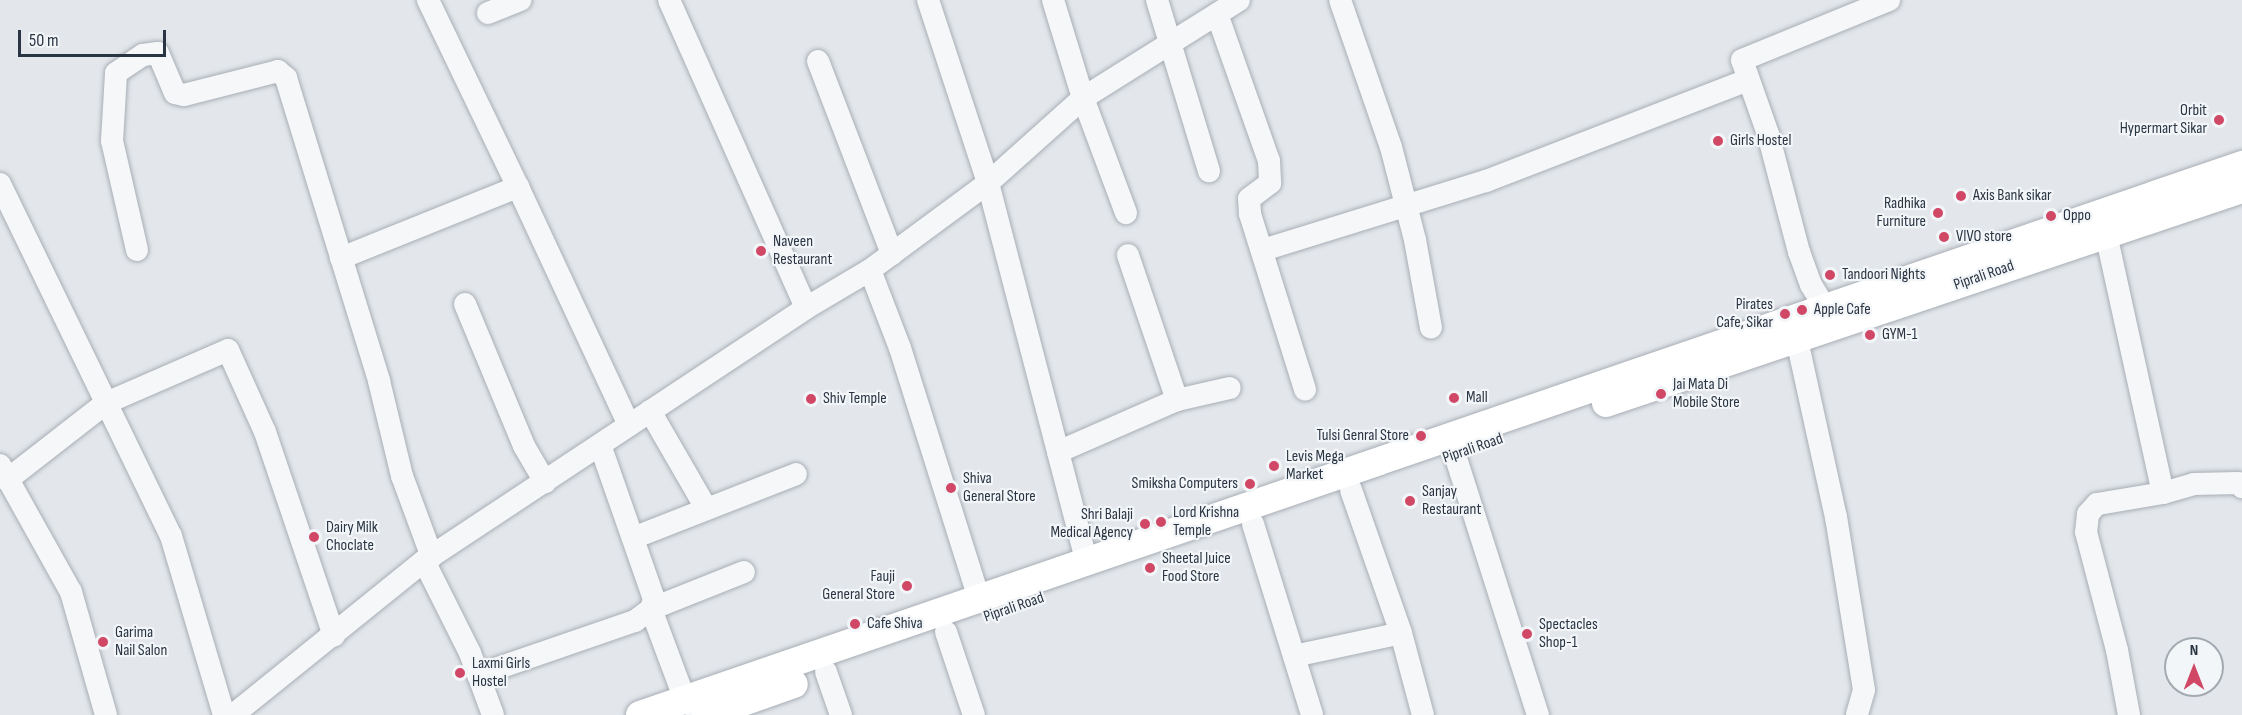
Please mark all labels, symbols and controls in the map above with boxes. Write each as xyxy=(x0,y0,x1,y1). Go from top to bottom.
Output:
scale bar xyxy=(21,18,170,56)
text: 50 m xyxy=(29,30,59,51)
place label: Orbit Hypermart Sikar xyxy=(2120,101,2207,139)
marker: Orbit Hypermart Sikar xyxy=(2212,113,2226,127)
place label: Girls Hostel xyxy=(1730,131,1792,151)
marker: Girls Hostel xyxy=(1711,134,1725,148)
place label: Axis Bank sikar xyxy=(1973,186,2052,206)
marker: Axis Bank sikar xyxy=(1954,189,1968,203)
place label: Radhika Furniture xyxy=(1877,194,1926,232)
marker: Radhika Furniture xyxy=(1931,206,1945,220)
place label: Oppo xyxy=(2063,206,2091,226)
marker: Oppo xyxy=(2044,209,2058,223)
place label: VIVO store xyxy=(1956,227,2012,247)
marker: VIVO store xyxy=(1937,230,1951,244)
place label: Naveen Restaurant xyxy=(773,232,832,270)
marker: Naveen Restaurant xyxy=(754,244,768,258)
street label: Piprali Road xyxy=(1951,257,2017,295)
place label: Tandoori Nights xyxy=(1842,265,1926,285)
marker: Tandoori Nights xyxy=(1823,268,1837,282)
place label: Pirates Cafe, Sikar xyxy=(1716,295,1773,333)
place label: Apple Cafe xyxy=(1814,300,1871,320)
marker: Apple Cafe xyxy=(1795,303,1809,317)
marker: Pirates Cafe, Sikar xyxy=(1778,307,1792,321)
place label: GYM-1 xyxy=(1882,325,1917,345)
marker: GYM-1 xyxy=(1863,328,1877,342)
place label: Jai Mata Di Mobile Store xyxy=(1673,375,1740,413)
marker: Jai Mata Di Mobile Store xyxy=(1654,387,1668,401)
place label: Mall xyxy=(1466,388,1488,408)
place label: Shiv Temple xyxy=(823,389,887,409)
marker: Mall xyxy=(1447,391,1461,405)
marker: Shiv Temple xyxy=(804,392,818,406)
place label: Tulsi Genral Store xyxy=(1316,426,1409,446)
marker: Tulsi Genral Store xyxy=(1414,429,1428,443)
street label: Piprali Road xyxy=(1440,430,1506,468)
place label: Levis Mega Market xyxy=(1286,447,1344,485)
marker: Levis Mega Market xyxy=(1267,459,1281,473)
place label: Shiva General Store xyxy=(963,469,1036,507)
place label: Smiksha Computers xyxy=(1132,474,1238,494)
marker: Smiksha Computers xyxy=(1243,477,1257,491)
marker: Shiva General Store xyxy=(944,481,958,495)
place label: Sanjay Restaurant xyxy=(1422,482,1481,520)
marker: Sanjay Restaurant xyxy=(1403,494,1417,508)
place label: Lord Krishna Temple xyxy=(1173,503,1239,541)
place label: Shri Balaji Medical Agency xyxy=(1050,505,1133,543)
marker: Lord Krishna Temple xyxy=(1154,515,1168,529)
marker: Shri Balaji Medical Agency xyxy=(1138,517,1152,531)
place label: Dairy Milk Choclate xyxy=(326,518,378,556)
marker: Dairy Milk Choclate xyxy=(307,530,321,544)
place label: Sheetal Juice Food Store xyxy=(1162,549,1231,587)
marker: Sheetal Juice Food Store xyxy=(1143,561,1157,575)
place label: Fauji General Store xyxy=(822,567,895,605)
marker: Fauji General Store xyxy=(900,579,914,593)
street label: Piprali Road xyxy=(981,589,1047,627)
place label: Cafe Shiva xyxy=(867,614,923,634)
place label: Spectacles Shop-1 xyxy=(1539,615,1598,653)
marker: Cafe Shiva xyxy=(848,617,862,631)
place label: Garima Nail Salon xyxy=(115,623,167,661)
marker: Spectacles Shop-1 xyxy=(1520,627,1534,641)
marker: Garima Nail Salon xyxy=(96,635,110,649)
north arrow xyxy=(2164,637,2224,697)
text: N xyxy=(2190,641,2198,660)
place label: Laxmi Girls Hostel xyxy=(472,654,530,692)
marker: Laxmi Girls Hostel xyxy=(453,666,467,680)

